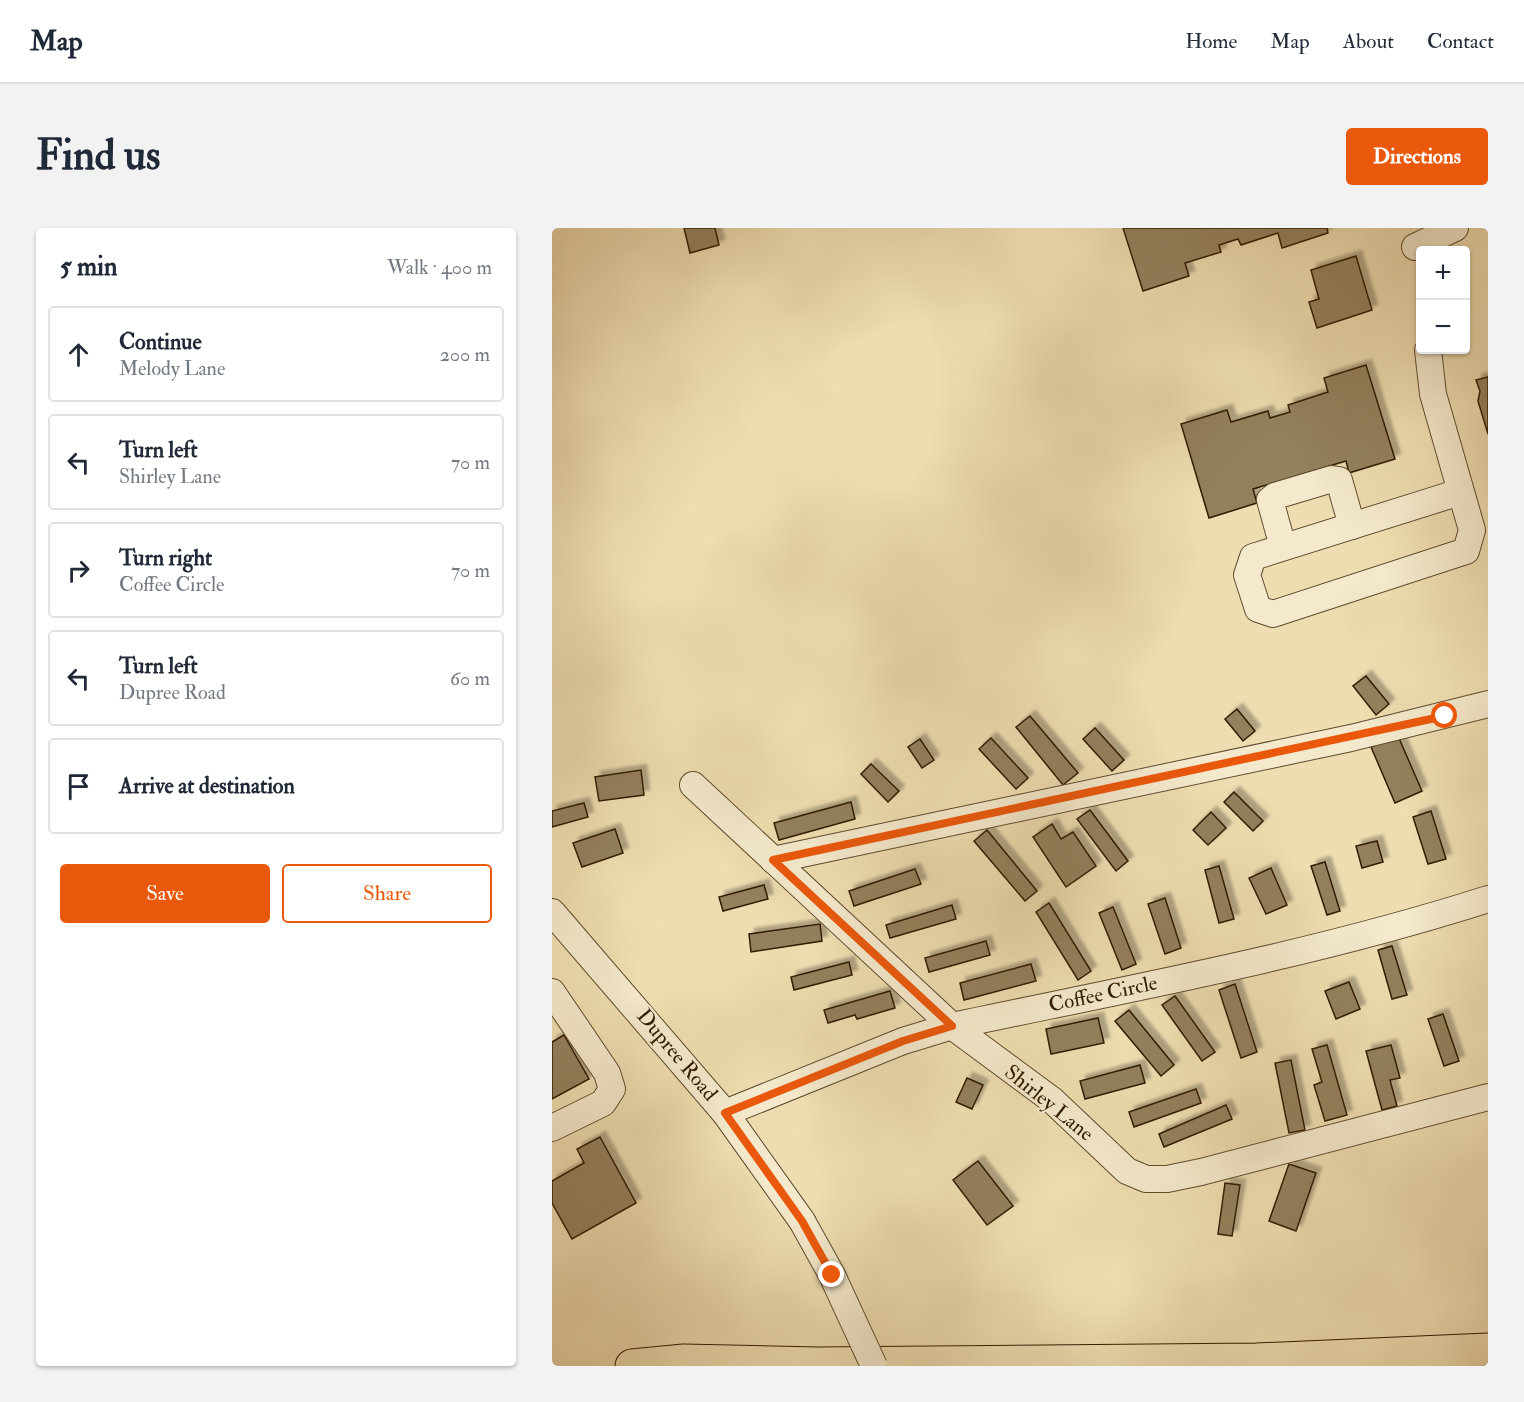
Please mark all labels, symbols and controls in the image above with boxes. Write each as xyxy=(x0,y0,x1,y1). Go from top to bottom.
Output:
text: Map xyxy=(30,24,83,59)
text: Home xyxy=(1185,28,1237,55)
text: Map xyxy=(1270,28,1310,55)
text: About xyxy=(1343,28,1394,55)
text: Contact xyxy=(1427,28,1494,55)
button: Directions xyxy=(1346,128,1488,185)
text: Find us xyxy=(36,130,160,182)
map controls xyxy=(1416,246,1470,354)
button: + xyxy=(1416,246,1470,300)
text: 5 min xyxy=(60,251,117,283)
text: Walk · 400 m xyxy=(387,255,492,280)
button: − xyxy=(1416,300,1470,354)
text: Continue xyxy=(119,328,202,356)
icon: ahead xyxy=(62,338,95,371)
text: 200 m xyxy=(440,342,490,367)
text: Melody Lane xyxy=(119,356,225,381)
text: Turn left xyxy=(119,436,198,464)
icon: left xyxy=(62,446,95,479)
text: 70 m xyxy=(451,450,490,475)
text: Shirley Lane xyxy=(119,464,221,489)
text: Turn right xyxy=(119,544,212,572)
icon: right xyxy=(62,554,95,587)
text: 70 m xyxy=(451,558,490,583)
text: Coffee Circle xyxy=(119,572,224,597)
text: Turn left xyxy=(119,652,198,680)
icon: left xyxy=(62,662,95,695)
text: 60 m xyxy=(450,666,490,691)
text: Dupree Road xyxy=(119,680,226,705)
route start xyxy=(1431,702,1457,728)
icon: arrive xyxy=(62,770,95,803)
text: Arrive at destination xyxy=(119,772,295,800)
button: Save xyxy=(60,864,270,923)
button: Share xyxy=(282,864,492,923)
street label: Coffee Circle xyxy=(1046,969,1160,1019)
street label: Dupree Road xyxy=(631,1003,724,1107)
street label: Shirley Lane xyxy=(999,1059,1099,1147)
route end xyxy=(818,1261,844,1287)

